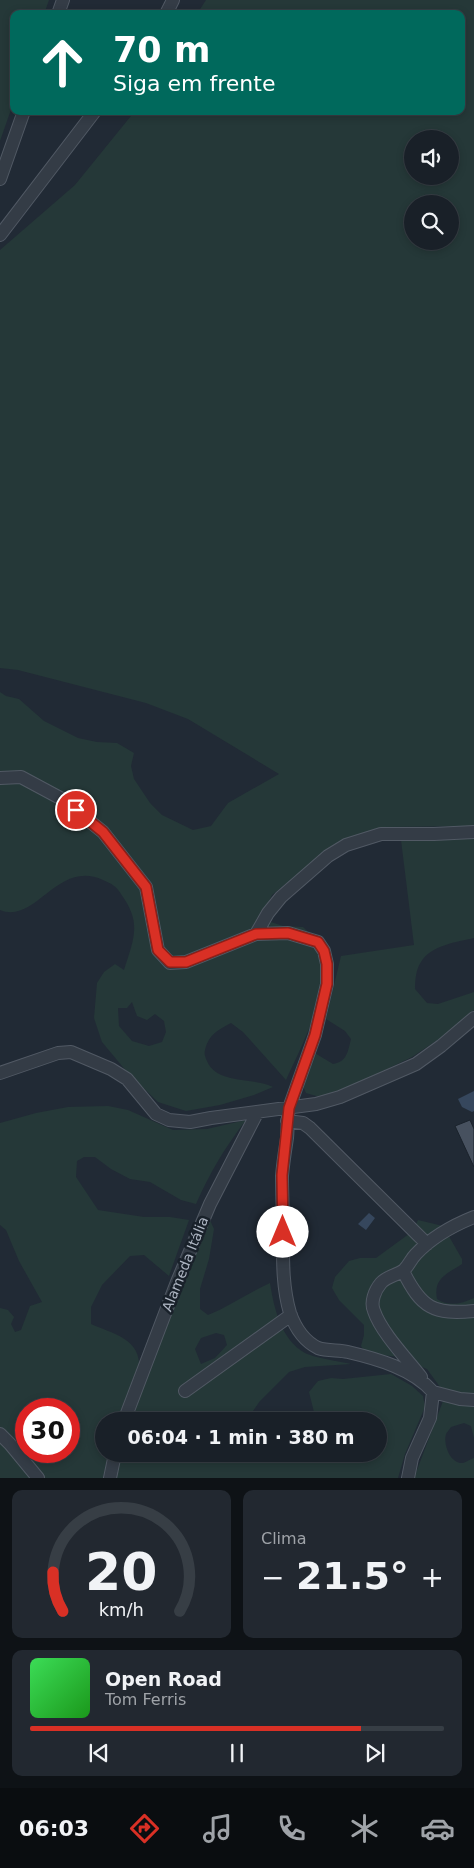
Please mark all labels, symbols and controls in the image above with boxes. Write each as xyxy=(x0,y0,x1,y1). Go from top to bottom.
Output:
icon: ahead xyxy=(30,30,95,95)
text: 70 m xyxy=(113,30,210,70)
text: Siga em frente xyxy=(113,71,275,96)
map controls xyxy=(404,130,459,250)
button: sound xyxy=(404,130,459,185)
button: search xyxy=(404,195,459,250)
pin xyxy=(55,789,97,831)
icon: arrive xyxy=(62,796,90,824)
position arrow xyxy=(256,1205,308,1257)
street label: Alameda Itália xyxy=(159,1214,211,1314)
speed limit sign: 30 xyxy=(15,1398,80,1463)
text: 06:04 · 1 min · 380 m xyxy=(127,1426,355,1448)
text: Clima xyxy=(261,1529,306,1548)
text: 20 xyxy=(85,1542,158,1602)
text: 21.5° xyxy=(296,1554,409,1598)
text: − xyxy=(261,1561,284,1594)
text: + xyxy=(421,1561,444,1594)
text: km/h xyxy=(99,1599,144,1620)
text: Open Road xyxy=(105,1668,222,1690)
text: Tom Ferris xyxy=(105,1690,186,1709)
icon: previous xyxy=(85,1739,113,1767)
icon: pause xyxy=(223,1739,251,1767)
icon: next xyxy=(361,1739,389,1767)
icon: directions xyxy=(127,1811,162,1846)
icon: music xyxy=(200,1811,235,1846)
icon: phone xyxy=(274,1811,309,1846)
icon: climate xyxy=(347,1811,382,1846)
icon: car xyxy=(420,1811,455,1846)
text: 06:03 xyxy=(19,1816,89,1841)

